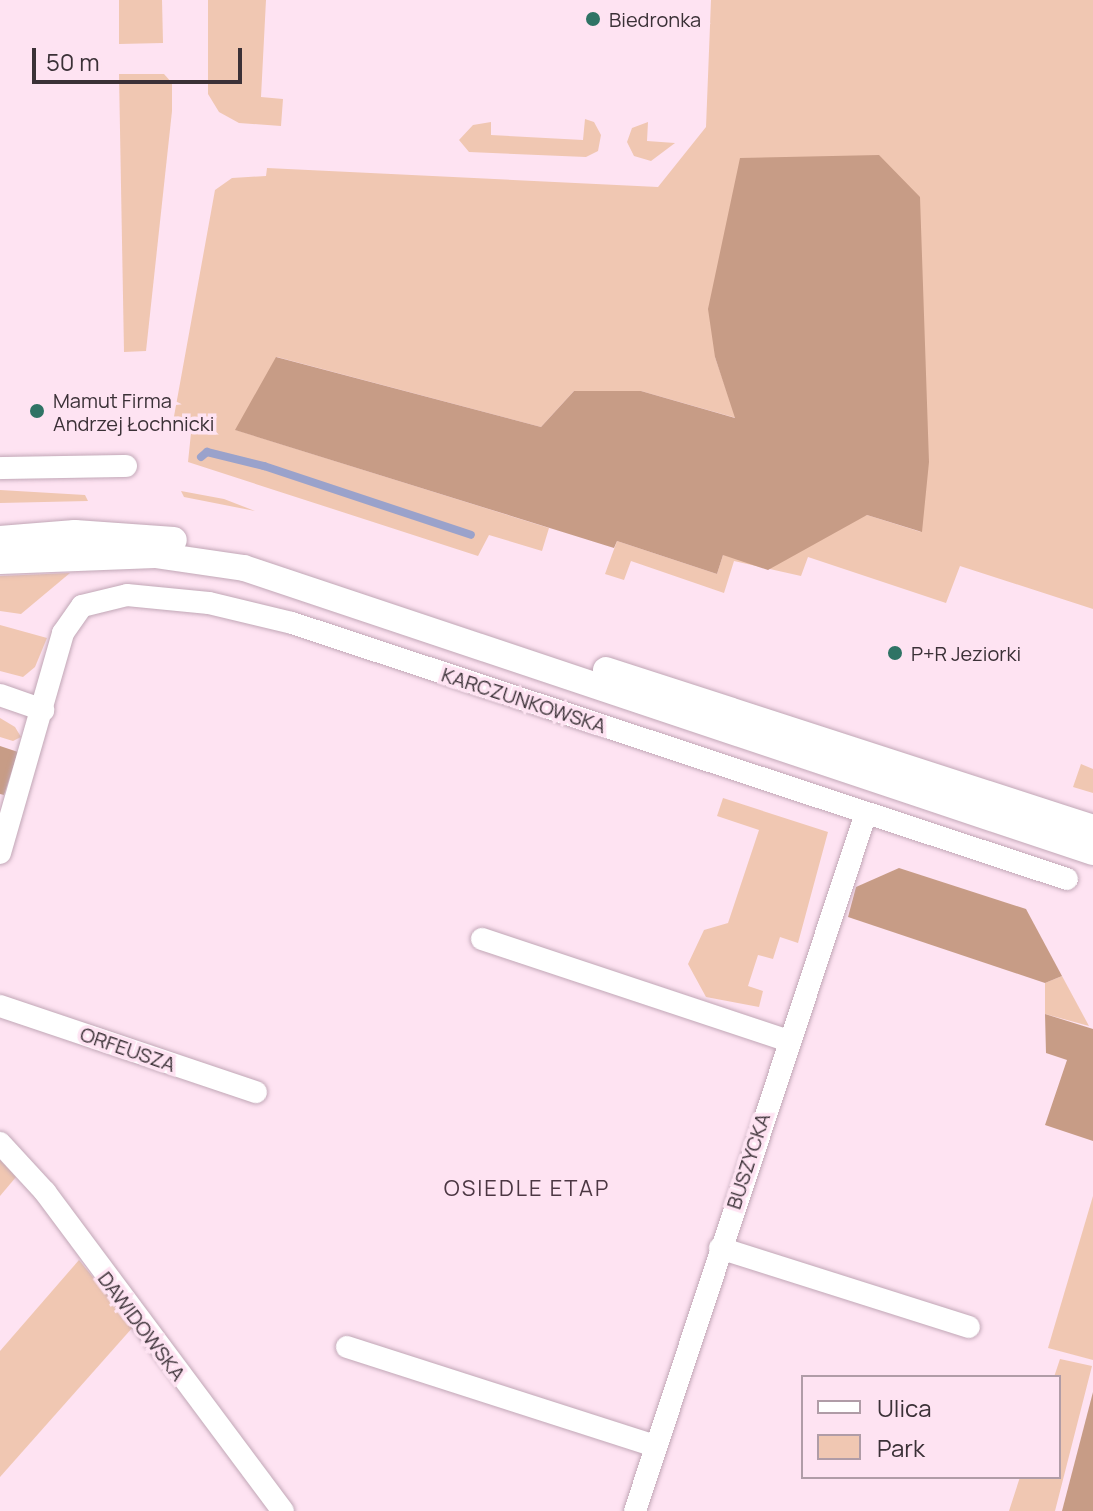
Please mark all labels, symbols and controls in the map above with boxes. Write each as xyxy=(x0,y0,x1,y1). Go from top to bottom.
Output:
place label: Biedronka xyxy=(609,7,701,31)
marker: Biedronka xyxy=(584,10,602,28)
scale bar xyxy=(36,32,246,82)
text: 50 m xyxy=(46,45,100,78)
place label: Mamut Firma Andrzej Łochnicki xyxy=(53,388,214,435)
marker: Mamut Firma Andrzej Łochnicki xyxy=(28,402,46,420)
place label: P+R Jeziorki xyxy=(911,641,1021,665)
marker: P+R Jeziorki xyxy=(886,644,904,662)
street label: KARCZUNKOWSKA xyxy=(439,662,609,738)
street label: ORFEUSZA xyxy=(77,1021,179,1077)
street label: BUSZYCKA xyxy=(721,1110,775,1212)
district label: OSIEDLE ETAP xyxy=(444,1176,610,1202)
street label: DAWIDOWSKA xyxy=(93,1267,191,1385)
legend xyxy=(801,1375,1061,1479)
text: Ulica xyxy=(877,1391,932,1424)
text: Park xyxy=(877,1431,925,1464)

